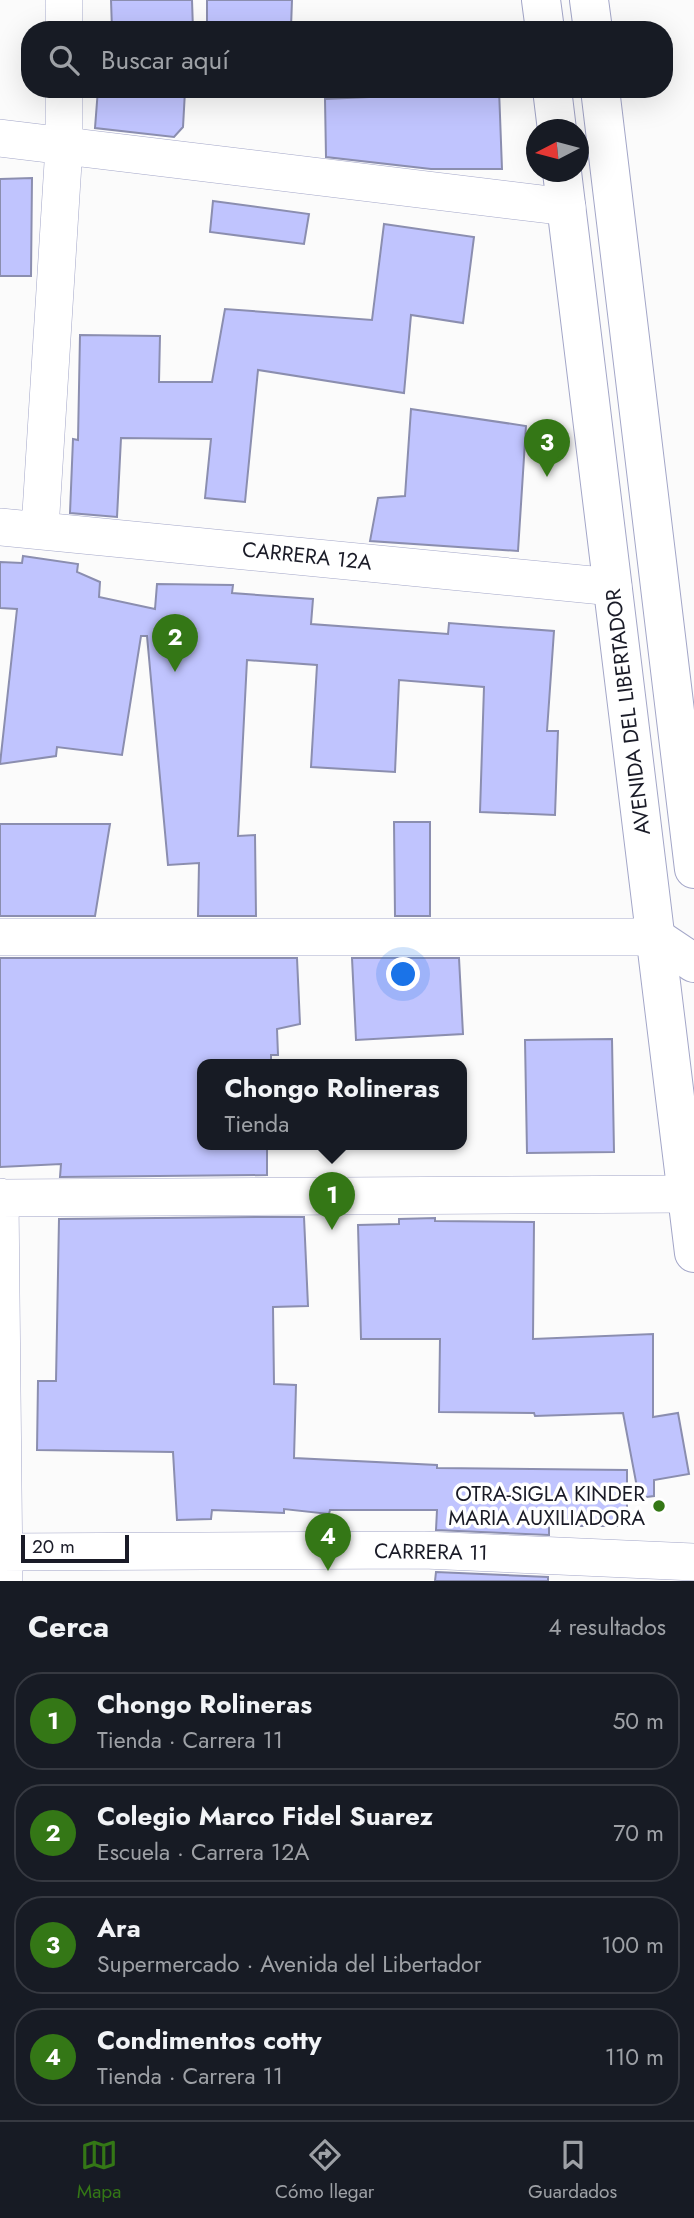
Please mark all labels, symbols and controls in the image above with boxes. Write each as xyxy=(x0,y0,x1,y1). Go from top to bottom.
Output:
search box xyxy=(21,21,673,98)
icon: search xyxy=(45,41,83,79)
text: Buscar aquí xyxy=(101,41,229,79)
north arrow xyxy=(526,119,589,182)
pin: 3 xyxy=(524,419,570,477)
street label: CARRERA 12A xyxy=(241,534,373,578)
street label: AVENIDA DEL LIBERTADOR xyxy=(598,587,658,837)
pin: 2 xyxy=(152,614,198,672)
your location xyxy=(386,957,420,991)
popup xyxy=(197,1059,467,1150)
text: Chongo Rolineras xyxy=(224,1069,440,1107)
text: Tienda xyxy=(224,1107,289,1141)
pin: 1 xyxy=(309,1172,355,1230)
place label: OTRA-SIGLA KINDER MARIA AUXILIADORA xyxy=(448,1479,645,1533)
marker: OTRA-SIGLA KINDER MARIA AUXILIADORA xyxy=(651,1498,667,1514)
pin: 4 xyxy=(305,1513,351,1571)
scale bar xyxy=(21,1532,130,1564)
text: 20 m xyxy=(32,1533,75,1560)
street label: CARRERA 11 xyxy=(374,1536,488,1568)
text: Cerca xyxy=(28,1605,109,1648)
text: 4 resultados xyxy=(548,1610,666,1644)
text: Chongo Rolineras xyxy=(97,1685,312,1723)
text: 1 xyxy=(47,1704,59,1738)
text: 50 m xyxy=(612,1704,664,1738)
text: Tienda · Carrera 11 xyxy=(97,1723,283,1757)
text: Colegio Marco Fidel Suarez xyxy=(97,1797,433,1835)
text: 2 xyxy=(45,1816,61,1850)
text: 70 m xyxy=(613,1816,664,1850)
text: Escuela · Carrera 12A xyxy=(97,1835,309,1869)
text: Ara xyxy=(97,1909,141,1947)
text: 3 xyxy=(46,1928,60,1962)
text: 100 m xyxy=(601,1928,664,1962)
text: Supermercado · Avenida del Libertador xyxy=(97,1947,482,1981)
text: Condimentos cotty xyxy=(97,2021,321,2059)
text: 4 xyxy=(45,2040,61,2074)
text: 110 m xyxy=(605,2040,664,2074)
text: Tienda · Carrera 11 xyxy=(97,2059,283,2093)
tab: Mapa xyxy=(77,2136,121,2205)
tab: Cómo llegar xyxy=(275,2136,374,2205)
tab: Guardados xyxy=(528,2136,617,2205)

